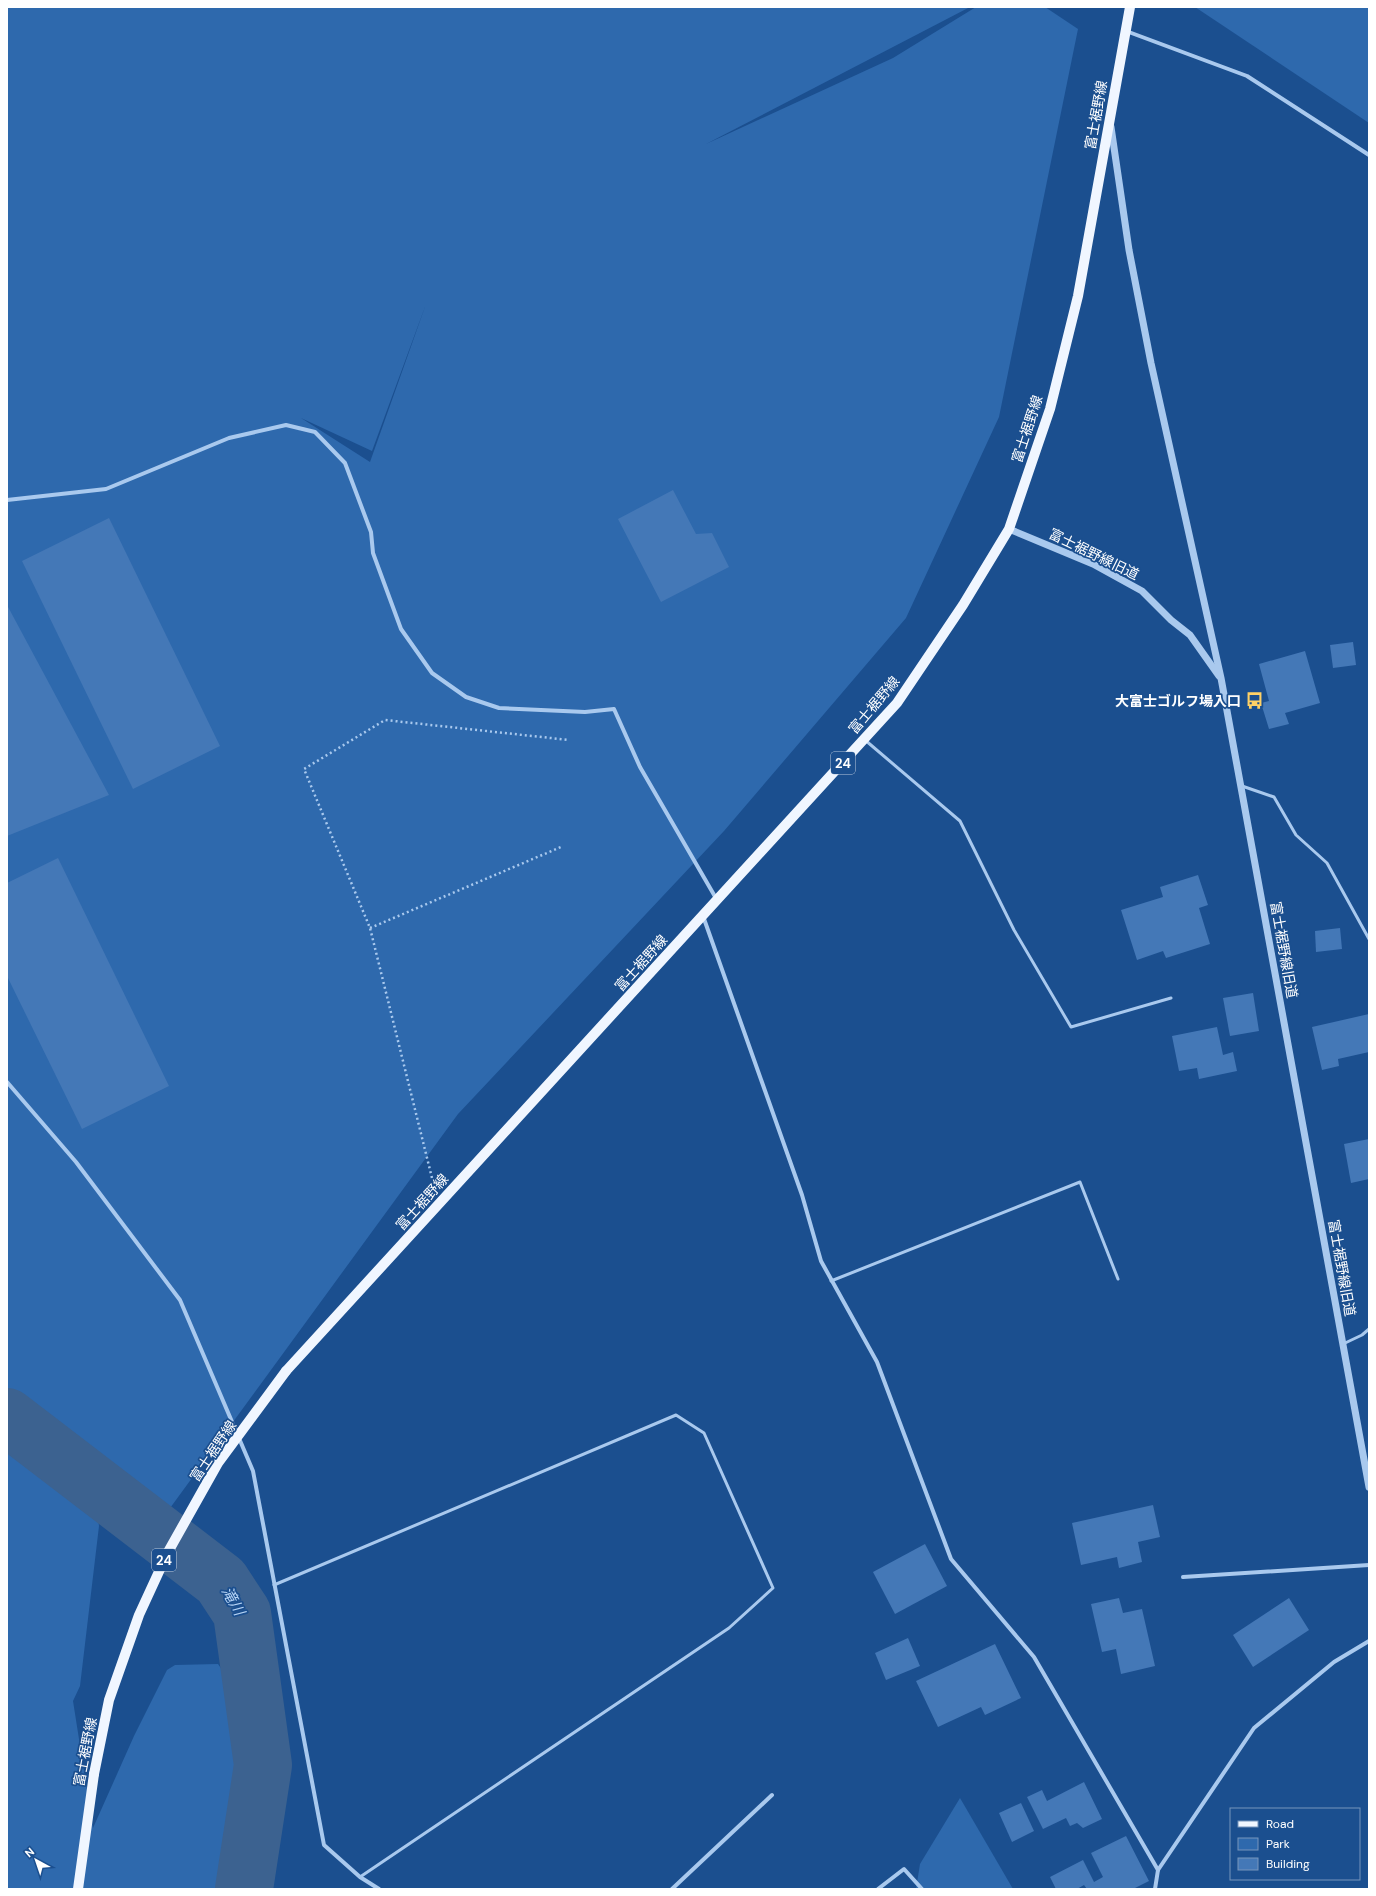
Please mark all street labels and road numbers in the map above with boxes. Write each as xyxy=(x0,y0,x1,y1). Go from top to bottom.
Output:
street label: 富士裾野線 xyxy=(1081,79,1111,151)
street label: 富士裾野線 xyxy=(1008,393,1046,465)
street label: 富士裾野線旧道 xyxy=(1046,524,1142,584)
street label: 富士裾野線 xyxy=(845,672,903,738)
road number: 24 xyxy=(831,752,855,774)
street label: 富士裾野線旧道 xyxy=(1267,900,1301,1000)
street label: 富士裾野線 xyxy=(611,931,671,995)
street label: 富士裾野線 xyxy=(392,1170,452,1234)
street label: 富士裾野線旧道 xyxy=(1325,1218,1359,1318)
street label: 富士裾野線 xyxy=(186,1417,240,1485)
road number: 24 xyxy=(152,1549,176,1571)
street label: 富士裾野線 xyxy=(69,1716,101,1788)

